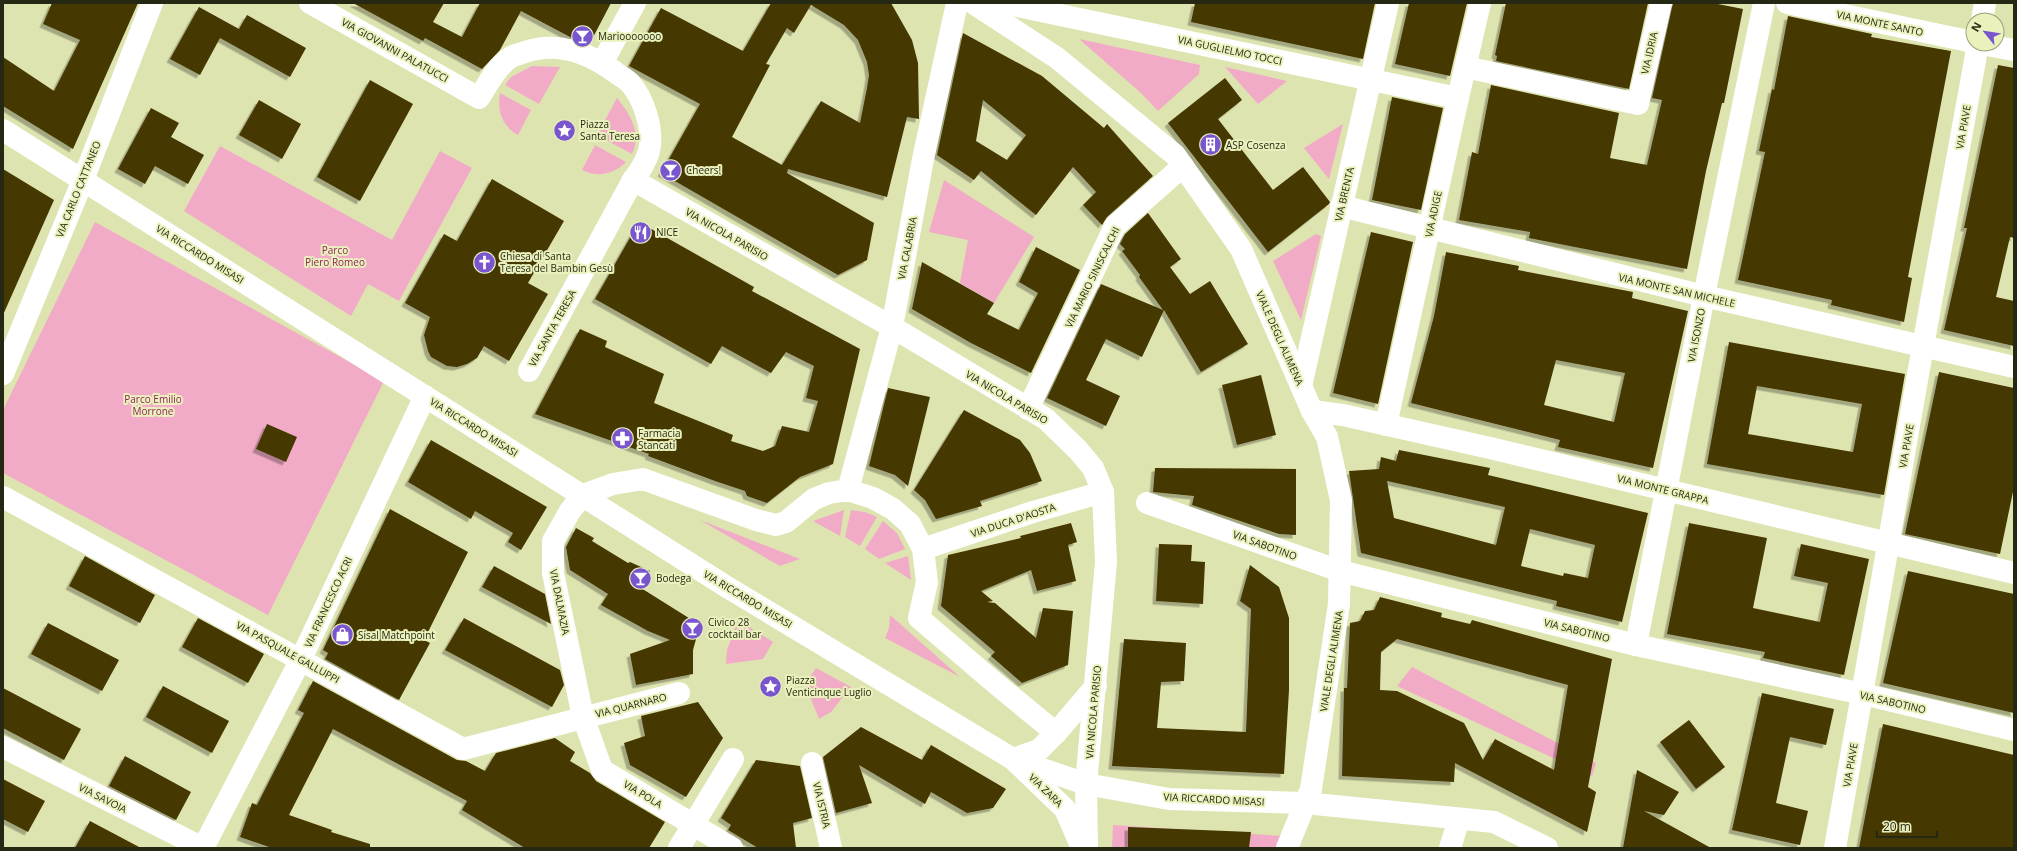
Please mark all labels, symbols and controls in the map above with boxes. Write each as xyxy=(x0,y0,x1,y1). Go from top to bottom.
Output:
street label: VIA MONTE SANTO xyxy=(1835,7,1925,39)
north arrow xyxy=(1965,12,2005,52)
street label: VIA GIOVANNI PALATUCCI xyxy=(339,15,451,85)
text: N xyxy=(1967,19,1985,34)
bar icon: Mariooooooo xyxy=(570,23,596,49)
place label: Mariooooooo xyxy=(598,29,661,43)
street label: VIA IDRIA xyxy=(1637,30,1661,76)
street label: VIA GUGLIELMO TOCCI xyxy=(1177,32,1283,68)
street label: VIA PIAVE xyxy=(1952,104,1974,150)
place icon: Piazza Santa Teresa xyxy=(552,117,578,143)
place label: Piazza Santa Teresa xyxy=(580,117,640,143)
building icon: ASP Cosenza xyxy=(1198,132,1224,158)
street label: VIA CARLO CATTANEO xyxy=(52,138,104,239)
place label: ASP Cosenza xyxy=(1226,138,1286,152)
bar icon: Cheers! xyxy=(657,157,683,183)
place label: Cheers! xyxy=(686,163,721,177)
street label: VIA BRENTA xyxy=(1331,165,1357,222)
street label: VIA ADIGE xyxy=(1421,190,1445,238)
street label: VIA NICOLA PARISIO xyxy=(683,205,771,264)
street label: VIA CALABRIA xyxy=(894,215,920,281)
restaurant icon: NICE xyxy=(627,219,653,245)
street label: VIA RICCARDO MISASI xyxy=(153,221,247,287)
street label: VIA MARIO SINISCALCHI xyxy=(1061,224,1123,330)
place label: NICE xyxy=(656,225,678,239)
park label: Parco Piero Romeo xyxy=(305,243,365,269)
church icon: Chiesa di Santa Teresa del Bambin Gesù xyxy=(471,249,497,275)
place label: Chiesa di Santa Teresa del Bambin Gesù xyxy=(500,249,613,275)
street label: VIA MONTE SAN MICHELE xyxy=(1617,270,1737,310)
street label: VIA SANTA TERESA xyxy=(525,286,579,369)
street label: VIALE DEGLI ALIMENA xyxy=(1253,289,1307,388)
street label: VIA ISONZO xyxy=(1684,307,1708,363)
street label: VIA NICOLA PARISIO xyxy=(963,367,1051,427)
park label: Parco Emilio Morrone xyxy=(124,392,182,418)
street label: VIA RICCARDO MISASI xyxy=(427,394,521,460)
street label: VIA PIAVE xyxy=(1895,423,1917,469)
pharmacy icon: Farmacia Stancati xyxy=(610,426,636,452)
place label: Farmacia Stancati xyxy=(638,426,681,452)
street label: VIA MONTE GRAPPA xyxy=(1616,471,1711,507)
street label: VIA DUCA D'AOSTA xyxy=(969,499,1058,540)
street label: VIA SABOTINO xyxy=(1231,527,1299,563)
street label: VIA FRANCESCO ACRI xyxy=(301,554,355,650)
bar icon: Bodega xyxy=(627,565,653,591)
street label: VIA RICCARDO MISASI xyxy=(701,567,795,631)
street label: VIA DALMAZIA xyxy=(547,568,573,637)
place label: Bodega xyxy=(656,571,691,585)
street label: VIALE DEGLI ALIMENA xyxy=(1316,609,1346,712)
bar icon: Civico 28 cocktail bar xyxy=(679,615,705,641)
place label: Civico 28 cocktail bar xyxy=(708,615,761,641)
street label: VIA SABOTINO xyxy=(1543,615,1612,645)
street label: VIA PASQUALE GALLUPPI xyxy=(234,618,342,686)
shop icon: Sisal Matchpoint xyxy=(329,622,355,648)
place label: Sisal Matchpoint xyxy=(358,628,435,642)
street label: VIA NICOLA PARISIO xyxy=(1082,665,1104,759)
place icon: Piazza Venticinque Luglio xyxy=(757,673,783,699)
place label: Piazza Venticinque Luglio xyxy=(786,673,872,699)
street label: VIA SABOTINO xyxy=(1859,688,1928,716)
street label: VIA QUARNARO xyxy=(594,689,668,721)
street label: VIA PIAVE xyxy=(1839,742,1861,788)
street label: VIA ZARA xyxy=(1026,770,1067,810)
street label: VIA POLA xyxy=(621,777,666,811)
street label: VIA SAVOIA xyxy=(77,780,130,816)
street label: VIA ISTRIA xyxy=(810,781,834,830)
street label: VIA RICCARDO MISASI xyxy=(1163,789,1265,809)
scale bar xyxy=(1877,813,1937,839)
text: 20 m xyxy=(1883,818,1911,835)

